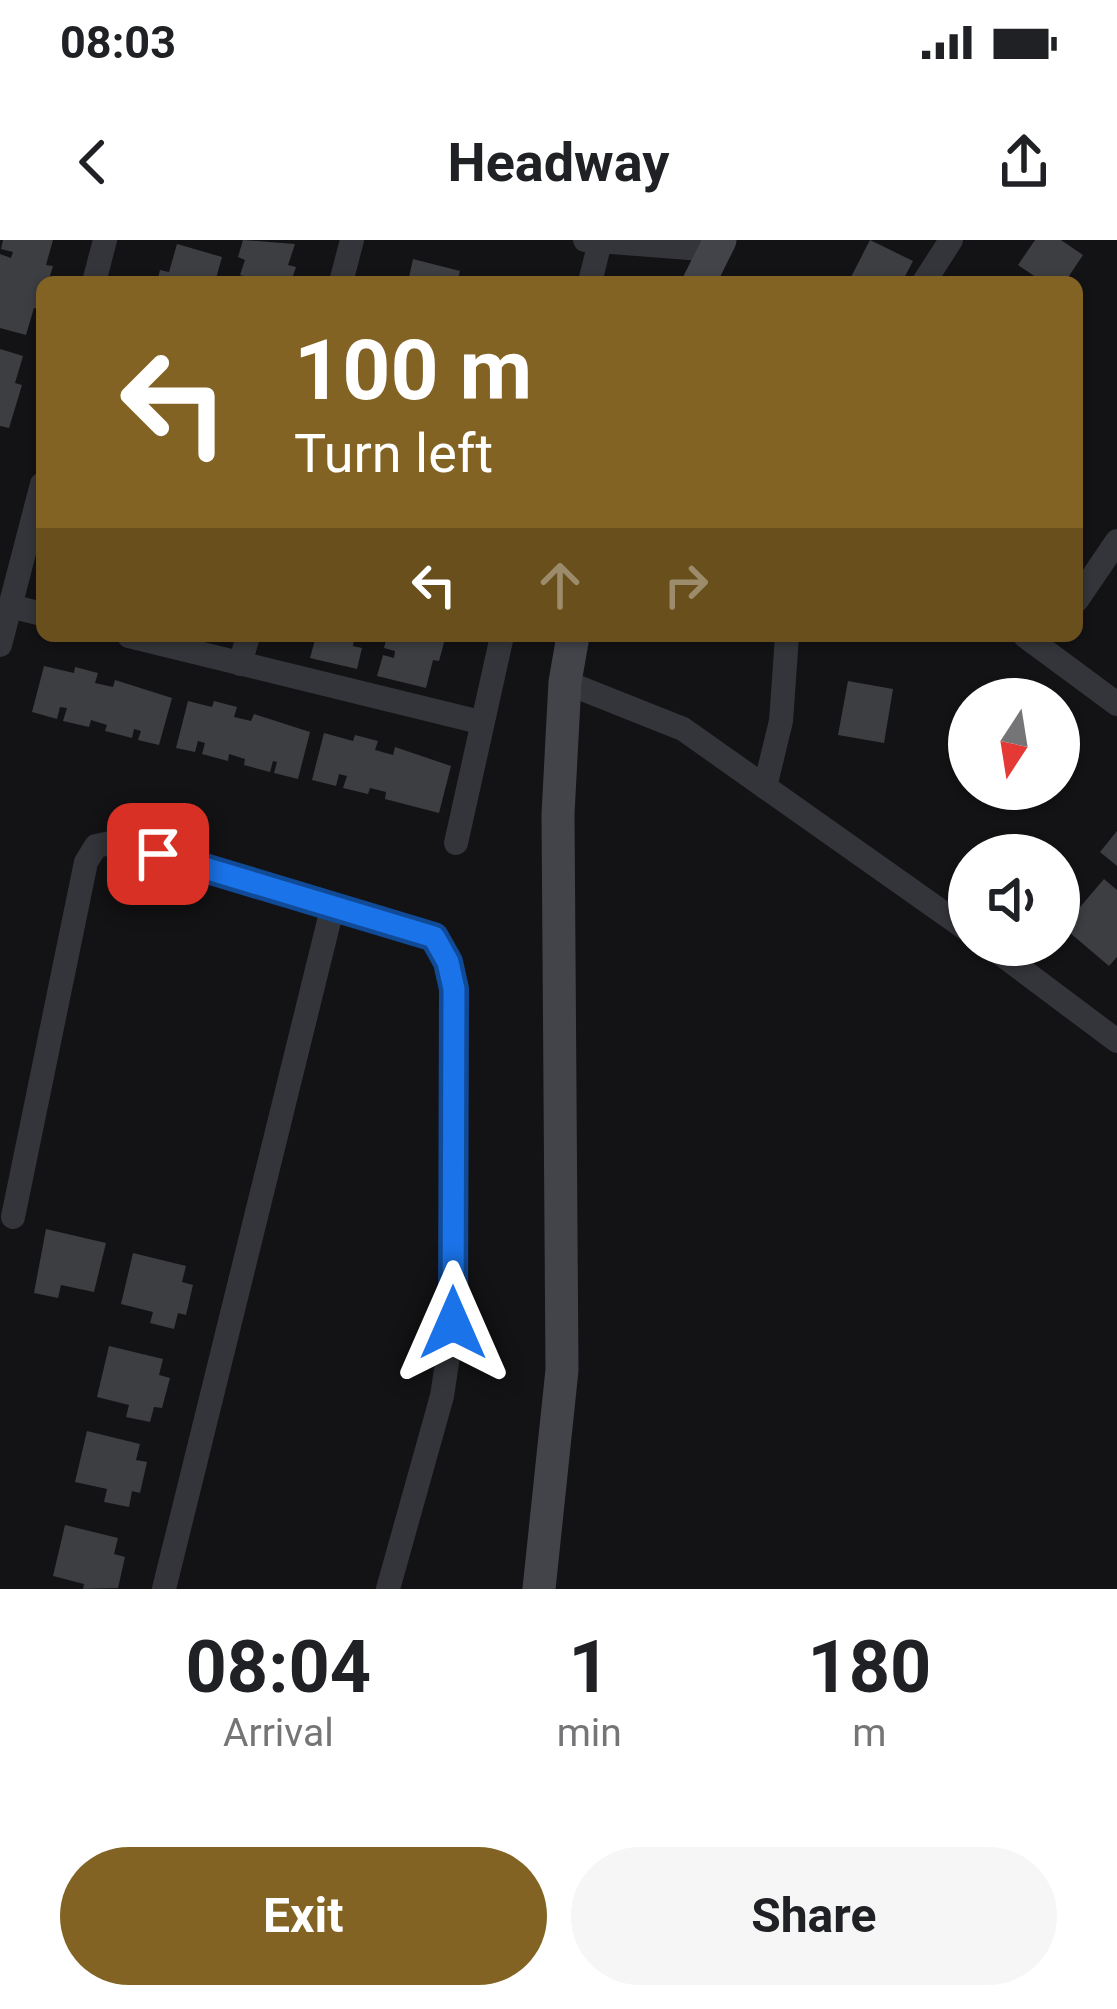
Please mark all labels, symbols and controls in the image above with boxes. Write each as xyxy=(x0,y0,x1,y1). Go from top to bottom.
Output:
text: 08:03 xyxy=(60,16,176,69)
icon: back xyxy=(60,129,126,195)
icon: share xyxy=(991,129,1057,195)
text: Headway xyxy=(448,131,669,194)
text: 100 m xyxy=(294,321,532,420)
icon: left xyxy=(96,324,252,480)
text: Turn left xyxy=(294,422,493,485)
icon: left xyxy=(401,552,467,618)
icon: ahead xyxy=(527,552,593,618)
icon: right xyxy=(653,552,719,618)
north arrow xyxy=(948,678,1080,810)
map controls xyxy=(948,678,1080,966)
pin xyxy=(107,803,209,905)
icon: arrive xyxy=(125,821,191,887)
button: sound xyxy=(948,834,1080,966)
position arrow xyxy=(390,1260,516,1386)
text: 08:04 xyxy=(186,1625,371,1710)
text: 1 xyxy=(569,1625,610,1710)
text: 180 xyxy=(807,1625,931,1710)
text: Arrival xyxy=(223,1710,334,1756)
text: min xyxy=(557,1710,622,1756)
text: m xyxy=(852,1710,887,1756)
button: Exit xyxy=(60,1847,547,1985)
button: Share xyxy=(571,1847,1057,1985)

